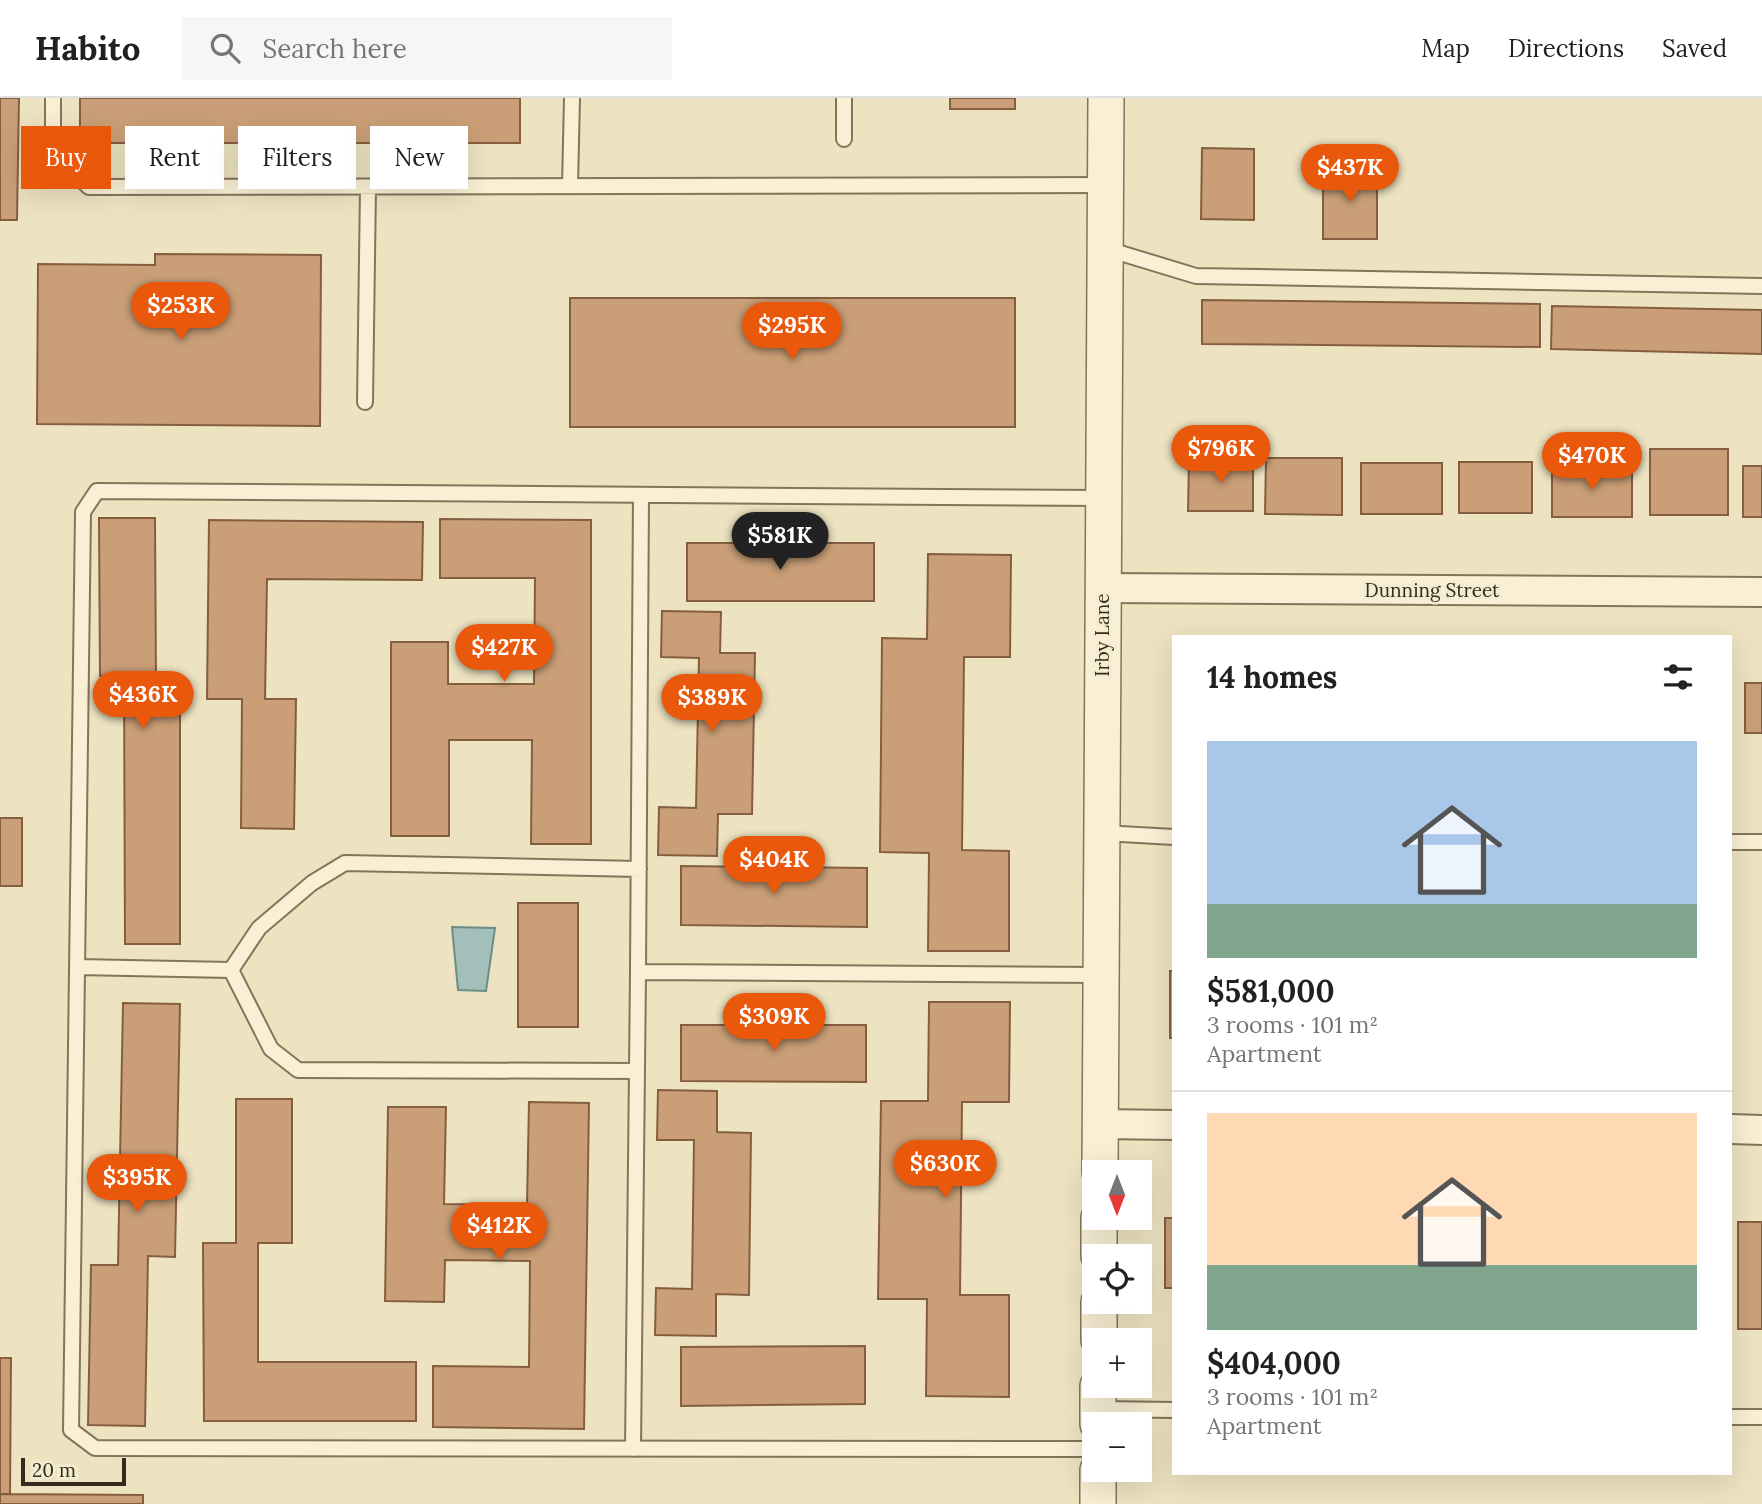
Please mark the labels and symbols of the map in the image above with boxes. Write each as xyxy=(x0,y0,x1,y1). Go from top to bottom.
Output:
pin: $437K xyxy=(1301,144,1399,204)
pin: $253K xyxy=(132,282,230,342)
pin: $295K xyxy=(743,302,841,362)
pin: $796K xyxy=(1172,426,1270,485)
pin: $470K xyxy=(1543,432,1641,492)
pin: $581K xyxy=(731,512,829,572)
street label: Dunning Street xyxy=(1365,578,1500,602)
street label: Irby Lane xyxy=(1090,593,1114,677)
pin: $427K xyxy=(455,624,553,684)
pin: $436K xyxy=(94,672,192,731)
pin: $389K xyxy=(663,674,761,734)
pin: $404K xyxy=(725,836,823,896)
pin: $309K xyxy=(725,993,823,1053)
pin: $630K xyxy=(896,1140,994,1200)
pin: $395K xyxy=(88,1154,186,1214)
north arrow xyxy=(1082,1160,1152,1230)
pin: $412K xyxy=(450,1202,548,1262)
scale bar xyxy=(21,1455,126,1487)

